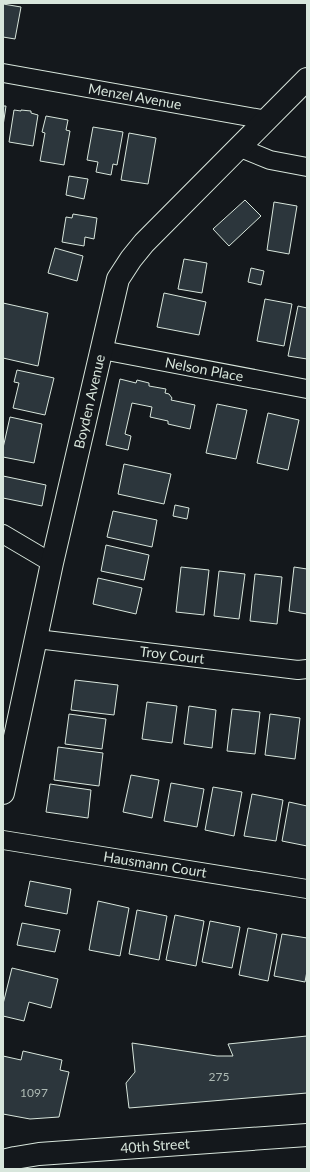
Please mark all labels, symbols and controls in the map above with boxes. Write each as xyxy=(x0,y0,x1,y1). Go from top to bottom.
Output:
street label: Menzel Avenue xyxy=(87,79,183,113)
street label: Boyden Avenue xyxy=(70,353,108,450)
street label: Nelson Place xyxy=(164,353,245,385)
street label: Troy Court xyxy=(139,642,205,667)
street label: Hausmann Court xyxy=(102,847,208,881)
house number: 275 xyxy=(209,1069,229,1084)
house number: 1097 xyxy=(20,1085,48,1100)
street label: 40th Street xyxy=(120,1134,190,1156)

